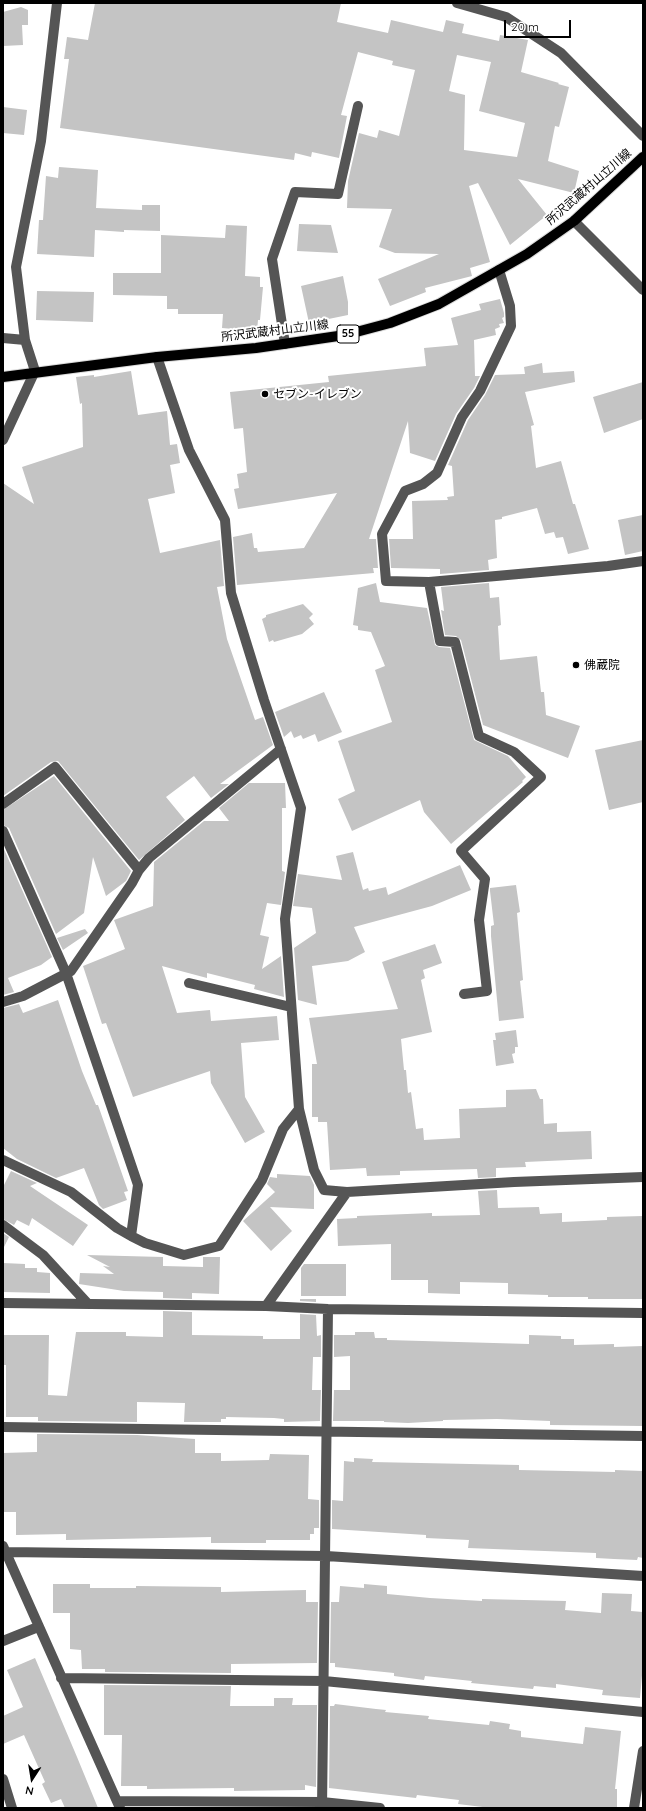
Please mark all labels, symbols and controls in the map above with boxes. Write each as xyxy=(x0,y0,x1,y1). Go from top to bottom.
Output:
scale bar xyxy=(506,12,573,38)
text: 20 m xyxy=(511,19,539,34)
street label: 所沢武蔵村山立川線 xyxy=(544,146,634,228)
street label: 所沢武蔵村山立川線 xyxy=(221,317,329,345)
road number: 55 xyxy=(337,325,359,343)
place label: セブン-イレブン xyxy=(273,387,362,401)
marker: セブン-イレブン xyxy=(260,389,270,399)
place label: 佛蔵院 xyxy=(584,658,620,672)
marker: 佛蔵院 xyxy=(571,660,581,670)
north arrow xyxy=(12,1759,52,1799)
text: N xyxy=(24,1783,35,1798)

